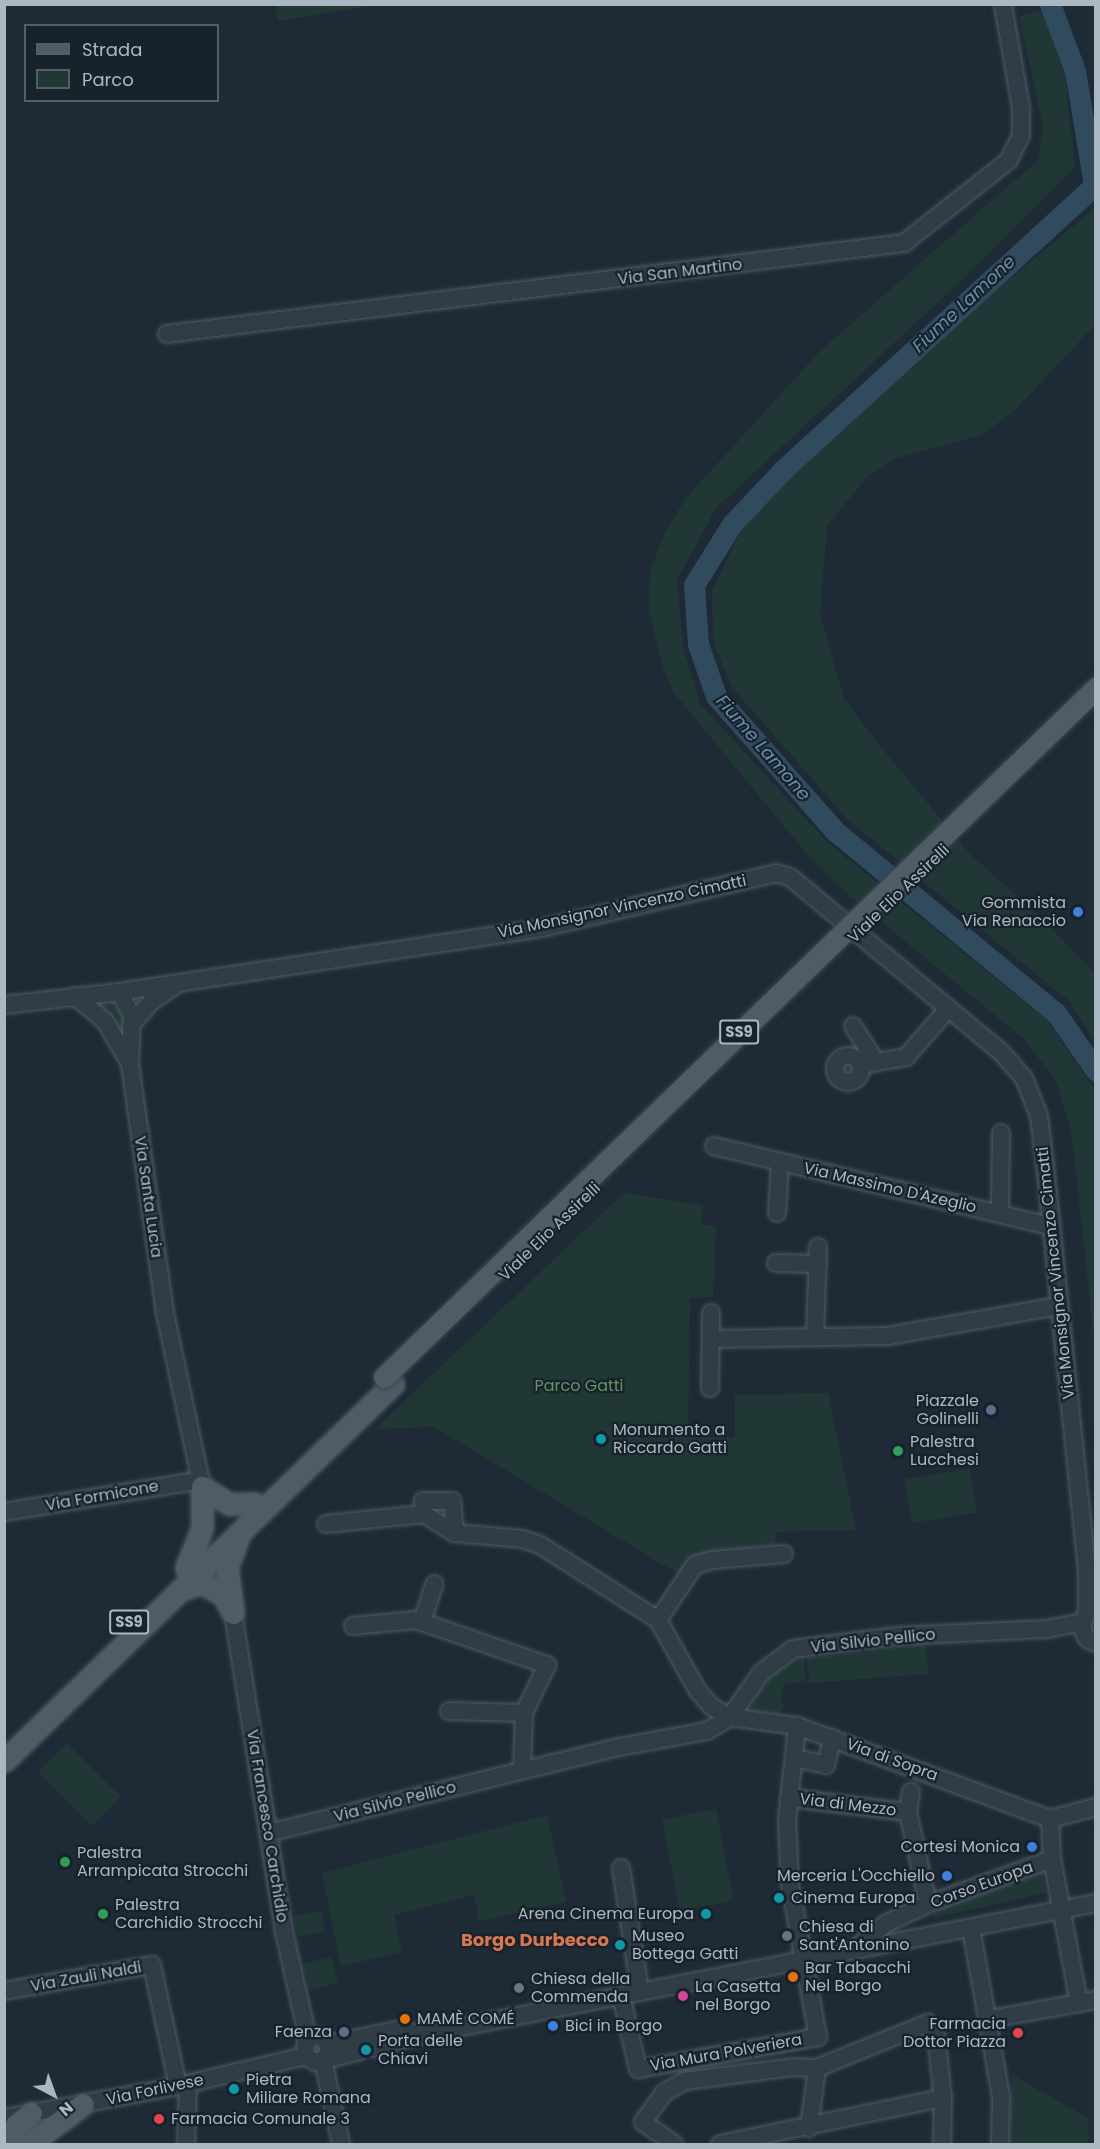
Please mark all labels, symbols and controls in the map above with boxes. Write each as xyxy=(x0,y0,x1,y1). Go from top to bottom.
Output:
legend xyxy=(24,24,219,102)
text: Strada xyxy=(82,37,142,62)
text: Parco xyxy=(82,67,134,92)
water label: Fiume Lamone xyxy=(908,251,1020,357)
street label: Via San Martino xyxy=(617,255,743,289)
water label: Fiume Lamone xyxy=(711,691,815,805)
street label: Viale Elio Assirelli xyxy=(844,841,954,947)
street label: Via Monsignor Vincenzo Cimatti xyxy=(496,871,748,943)
place label: Gommista Via Renaccio xyxy=(962,893,1066,931)
marker: Gommista Via Renaccio xyxy=(1071,905,1085,919)
road number: SS9 xyxy=(718,1020,760,1044)
street label: Via Santa Lucia xyxy=(130,1135,166,1259)
street label: Via Monsignor Vincenzo Cimatti xyxy=(1033,1146,1079,1400)
street label: Via Massimo D'Azeglio xyxy=(802,1159,978,1217)
street label: Viale Elio Assirelli xyxy=(495,1179,605,1285)
park label: Parco Gatti xyxy=(534,1376,624,1396)
place label: Piazzale Golinelli xyxy=(916,1391,979,1429)
marker: Piazzale Golinelli xyxy=(984,1403,998,1417)
place label: Monumento a Riccardo Gatti xyxy=(613,1420,727,1458)
marker: Monumento a Riccardo Gatti xyxy=(594,1432,608,1446)
place label: Palestra Lucchesi xyxy=(910,1432,979,1470)
marker: Palestra Lucchesi xyxy=(891,1444,905,1458)
street label: Via Formicone xyxy=(44,1477,160,1515)
road number: SS9 xyxy=(108,1610,150,1634)
street label: Via Silvio Pellico xyxy=(810,1625,936,1657)
street label: Via Francesco Carchidio xyxy=(242,1728,292,1924)
street label: Via di Sopra xyxy=(844,1735,940,1785)
street label: Via Silvio Pellico xyxy=(332,1778,458,1826)
street label: Via di Mezzo xyxy=(799,1790,897,1820)
place label: Cortesi Monica xyxy=(900,1837,1020,1857)
marker: Cortesi Monica xyxy=(1025,1840,1039,1854)
place label: Palestra Arrampicata Strocchi xyxy=(77,1843,248,1881)
marker: Palestra Arrampicata Strocchi xyxy=(58,1855,72,1869)
street label: Corso Europa xyxy=(928,1858,1036,1912)
place label: Merceria L'Occhiello xyxy=(777,1866,935,1886)
marker: Merceria L'Occhiello xyxy=(940,1869,954,1883)
place label: Cinema Europa xyxy=(791,1888,915,1908)
marker: Cinema Europa xyxy=(772,1891,786,1905)
place label: Palestra Carchidio Strocchi xyxy=(115,1895,262,1933)
place label: Arena Cinema Europa xyxy=(518,1904,694,1924)
marker: Palestra Carchidio Strocchi xyxy=(96,1907,110,1921)
marker: Arena Cinema Europa xyxy=(699,1907,713,1921)
place label: Chiesa di Sant'Antonino xyxy=(799,1917,910,1955)
place label: Museo Bottega Gatti xyxy=(632,1926,738,1964)
district label: Borgo Durbecco xyxy=(461,1929,609,1951)
marker: Chiesa di Sant'Antonino xyxy=(780,1929,794,1943)
marker: Museo Bottega Gatti xyxy=(613,1938,627,1952)
street label: Via Zauli Naldi xyxy=(29,1958,143,1996)
place label: Bar Tabacchi Nel Borgo xyxy=(805,1958,911,1996)
place label: Chiesa della Commenda xyxy=(531,1969,630,2007)
marker: Bar Tabacchi Nel Borgo xyxy=(786,1970,800,1984)
place label: La Casetta nel Borgo xyxy=(695,1977,781,2015)
marker: Chiesa della Commenda xyxy=(512,1981,526,1995)
marker: La Casetta nel Borgo xyxy=(676,1989,690,2003)
place label: MAMÈ COMÉ xyxy=(417,2009,515,2029)
marker: MAMÈ COMÉ xyxy=(398,2012,412,2026)
place label: Farmacia Dottor Piazza xyxy=(903,2014,1006,2052)
place label: Bici in Borgo xyxy=(565,2016,662,2036)
marker: Bici in Borgo xyxy=(546,2019,560,2033)
place label: Faenza xyxy=(275,2022,332,2042)
marker: Faenza xyxy=(337,2025,351,2039)
marker: Farmacia Dottor Piazza xyxy=(1011,2026,1025,2040)
street label: Via Mura Polveriera xyxy=(649,2030,803,2076)
place label: Porta delle Chiavi xyxy=(378,2031,463,2069)
marker: Porta delle Chiavi xyxy=(359,2043,373,2057)
north arrow xyxy=(24,2065,84,2125)
street label: Via Forlivese xyxy=(105,2070,205,2110)
place label: Pietra Miliare Romana xyxy=(246,2070,371,2108)
marker: Pietra Miliare Romana xyxy=(227,2082,241,2096)
text: N xyxy=(54,2096,78,2122)
place label: Farmacia Comunale 3 xyxy=(171,2109,350,2129)
marker: Farmacia Comunale 3 xyxy=(152,2112,166,2126)

